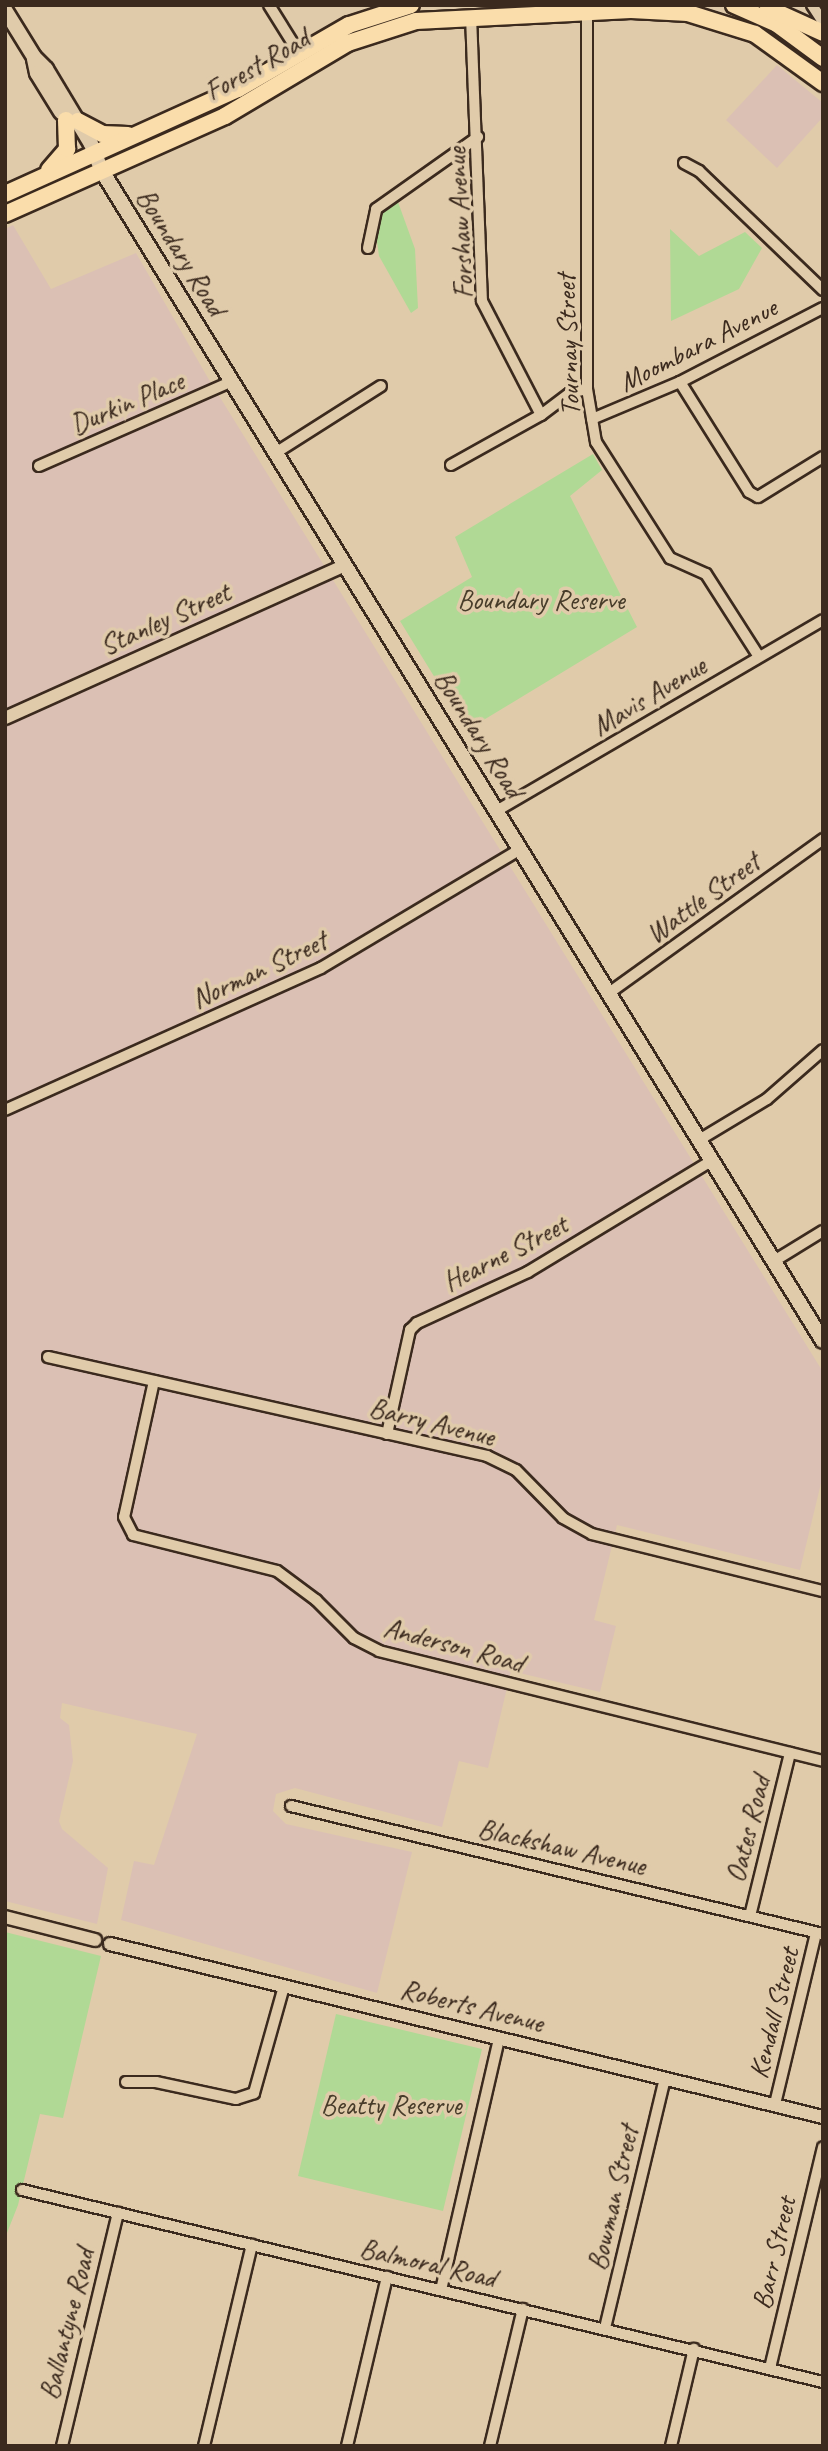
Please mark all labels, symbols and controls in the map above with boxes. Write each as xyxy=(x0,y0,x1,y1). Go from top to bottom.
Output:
street label: Forest Road xyxy=(199,22,315,108)
street label: Forshaw Avenue xyxy=(439,147,481,299)
street label: Boundary Road xyxy=(129,182,233,322)
street label: Tournay Street xyxy=(549,273,587,417)
street label: Moombara Avenue xyxy=(613,291,783,399)
street label: Durkin Place xyxy=(65,364,189,442)
street label: Stanley Street xyxy=(94,575,236,663)
park label: Boundary Reserve xyxy=(457,583,625,617)
street label: Mavis Avenue xyxy=(586,649,712,743)
street label: Boundary Road xyxy=(427,664,531,804)
street label: Wattle Street xyxy=(640,845,766,951)
street label: Norman Street xyxy=(186,924,332,1016)
street label: Hearne Street xyxy=(437,1207,573,1299)
street label: Barry Avenue xyxy=(366,1390,498,1454)
street label: Anderson Road xyxy=(381,1610,527,1680)
street label: Oates Road xyxy=(719,1773,777,1885)
street label: Blackshaw Avenue xyxy=(475,1811,649,1883)
street label: Kendall Street xyxy=(741,1944,807,2082)
street label: Roberts Avenue xyxy=(397,1972,547,2040)
park label: Beatty Reserve xyxy=(321,2088,461,2122)
street label: Bowman Street xyxy=(580,2122,646,2274)
street label: Barr Street xyxy=(745,2193,803,2313)
street label: Balmoral Road xyxy=(357,2231,499,2295)
street label: Ballantyne Road xyxy=(32,2245,102,2403)

